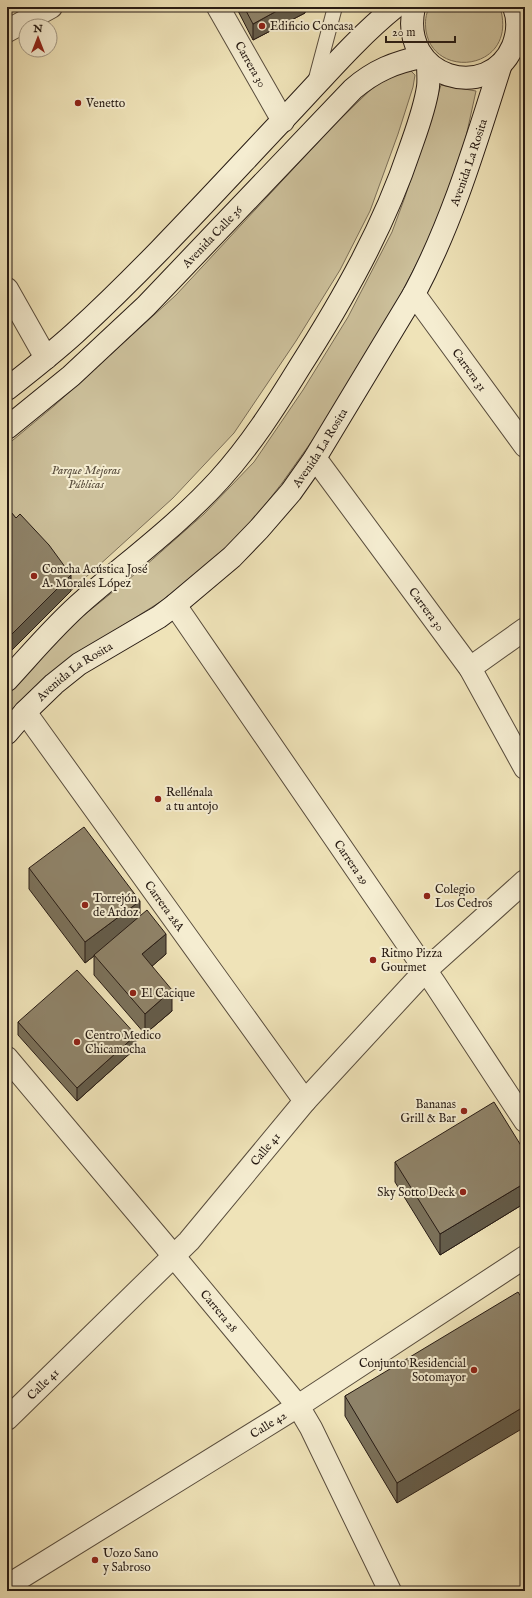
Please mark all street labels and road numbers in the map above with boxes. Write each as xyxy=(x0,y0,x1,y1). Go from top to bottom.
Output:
street label: Carrera 30 xyxy=(231,39,269,90)
street label: Avenida La Rosita xyxy=(447,116,491,209)
street label: Avenida Calle 36 xyxy=(179,202,246,272)
street label: Carrera 31 xyxy=(448,346,490,395)
street label: Avenida La Rosita xyxy=(289,405,352,491)
street label: Carrera 30 xyxy=(405,585,447,634)
street label: Avenida La Rosita xyxy=(33,639,116,705)
street label: Carrera 29 xyxy=(330,837,372,888)
street label: Carrera 28A xyxy=(141,878,188,935)
street label: Calle 41 xyxy=(247,1130,284,1169)
street label: Carrera 28 xyxy=(197,1287,241,1336)
street label: Calle 41 xyxy=(24,1365,62,1403)
street label: Calle 42 xyxy=(247,1408,290,1442)

